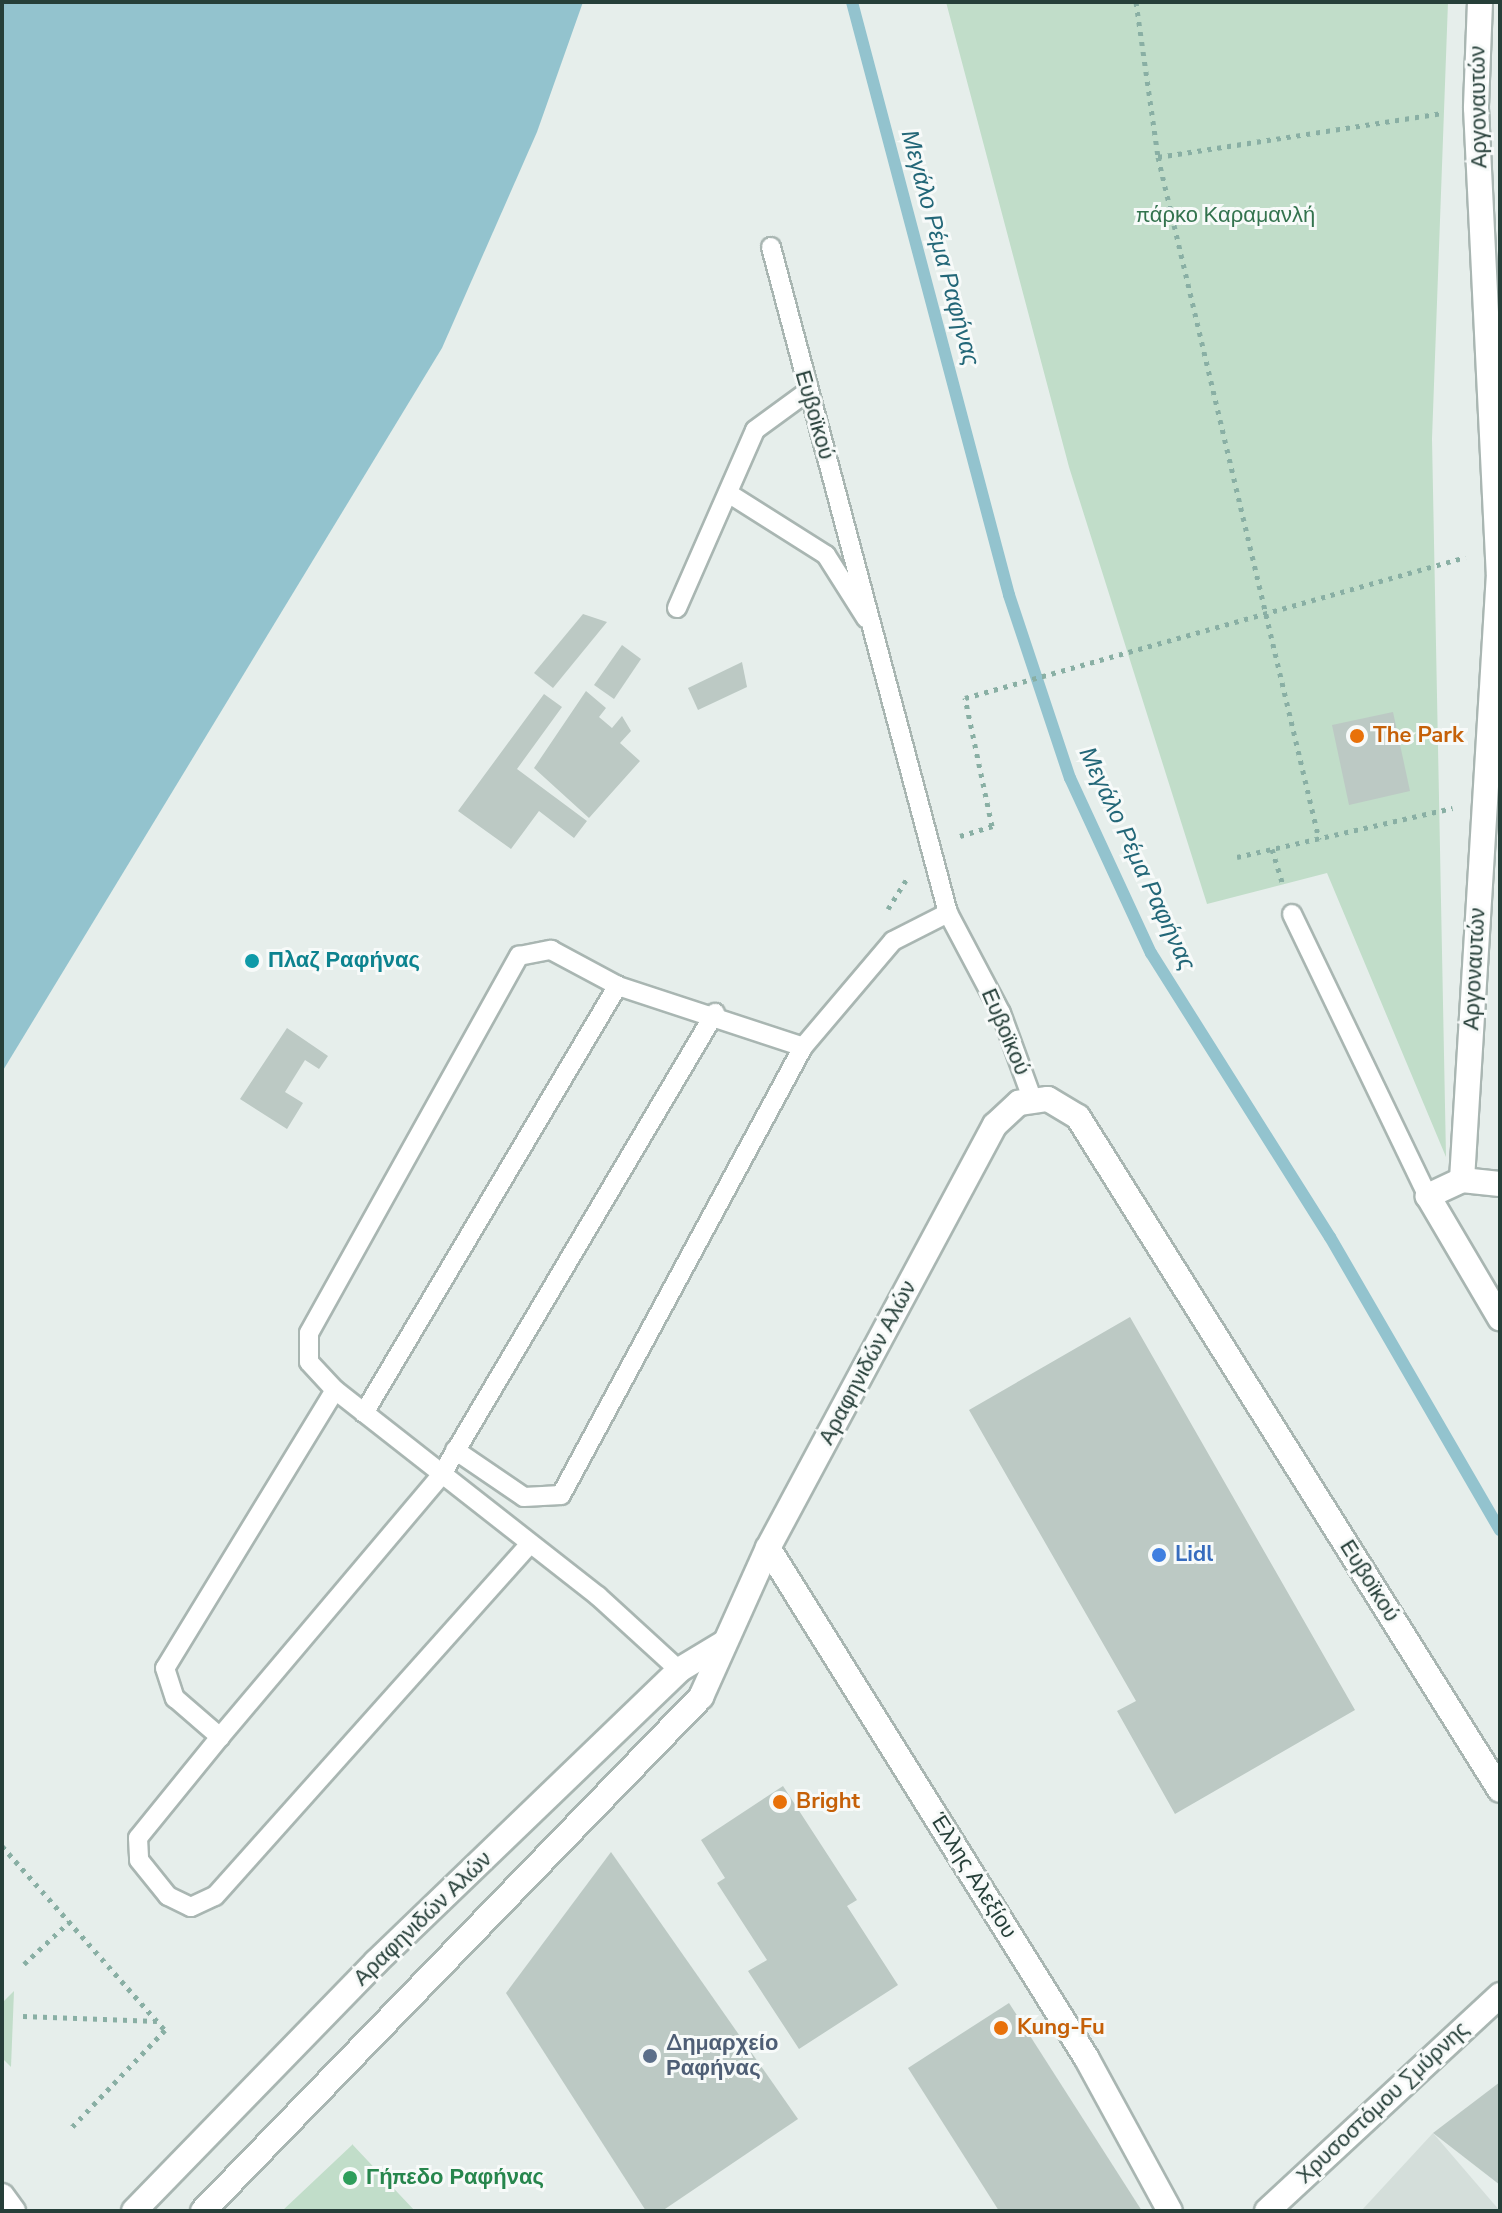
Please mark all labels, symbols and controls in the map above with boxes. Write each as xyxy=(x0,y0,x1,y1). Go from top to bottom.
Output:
street label: Αργοναυτών xyxy=(1465,45,1493,169)
water label: Μεγάλο Ρέμα Ραφήνας xyxy=(895,127,985,369)
park label: πάρκο Καραμανλή xyxy=(1137,203,1315,229)
street label: Ευβοϊκού xyxy=(789,367,839,463)
place label: The Park xyxy=(1373,723,1464,749)
marker: The Park xyxy=(1348,727,1366,745)
water label: Μεγάλο Ρέμα Ραφήνας xyxy=(1073,743,1201,975)
street label: Αργοναυτών xyxy=(1459,907,1491,1031)
place label: Πλαζ Ραφήνας xyxy=(268,948,420,974)
marker: Πλαζ Ραφήνας xyxy=(243,952,261,970)
street label: Ευβοϊκού xyxy=(975,985,1035,1079)
street label: Αραφηνιδών Αλών xyxy=(814,1277,922,1449)
street label: Ευβοϊκού xyxy=(1334,1535,1404,1627)
place label: Lidl xyxy=(1175,1542,1213,1568)
marker: Lidl xyxy=(1150,1546,1168,1564)
place label: Bright xyxy=(796,1789,860,1815)
marker: Bright xyxy=(771,1793,789,1811)
street label: Έλλης Αλεξίου xyxy=(924,1809,1022,1943)
street label: Αραφηνιδών Αλών xyxy=(348,1846,498,1992)
place label: Kung-Fu xyxy=(1017,2015,1105,2041)
street label: Χρυσοστόμου Σμύρνης xyxy=(1291,2016,1475,2190)
marker: Kung-Fu xyxy=(992,2019,1010,2037)
place label: Δημαρχείο Ραφήνας xyxy=(666,2030,778,2082)
marker: Δημαρχείο Ραφήνας xyxy=(641,2047,659,2065)
place label: Γήπεδο Ραφήνας xyxy=(366,2165,544,2191)
marker: Γήπεδο Ραφήνας xyxy=(341,2169,359,2187)

